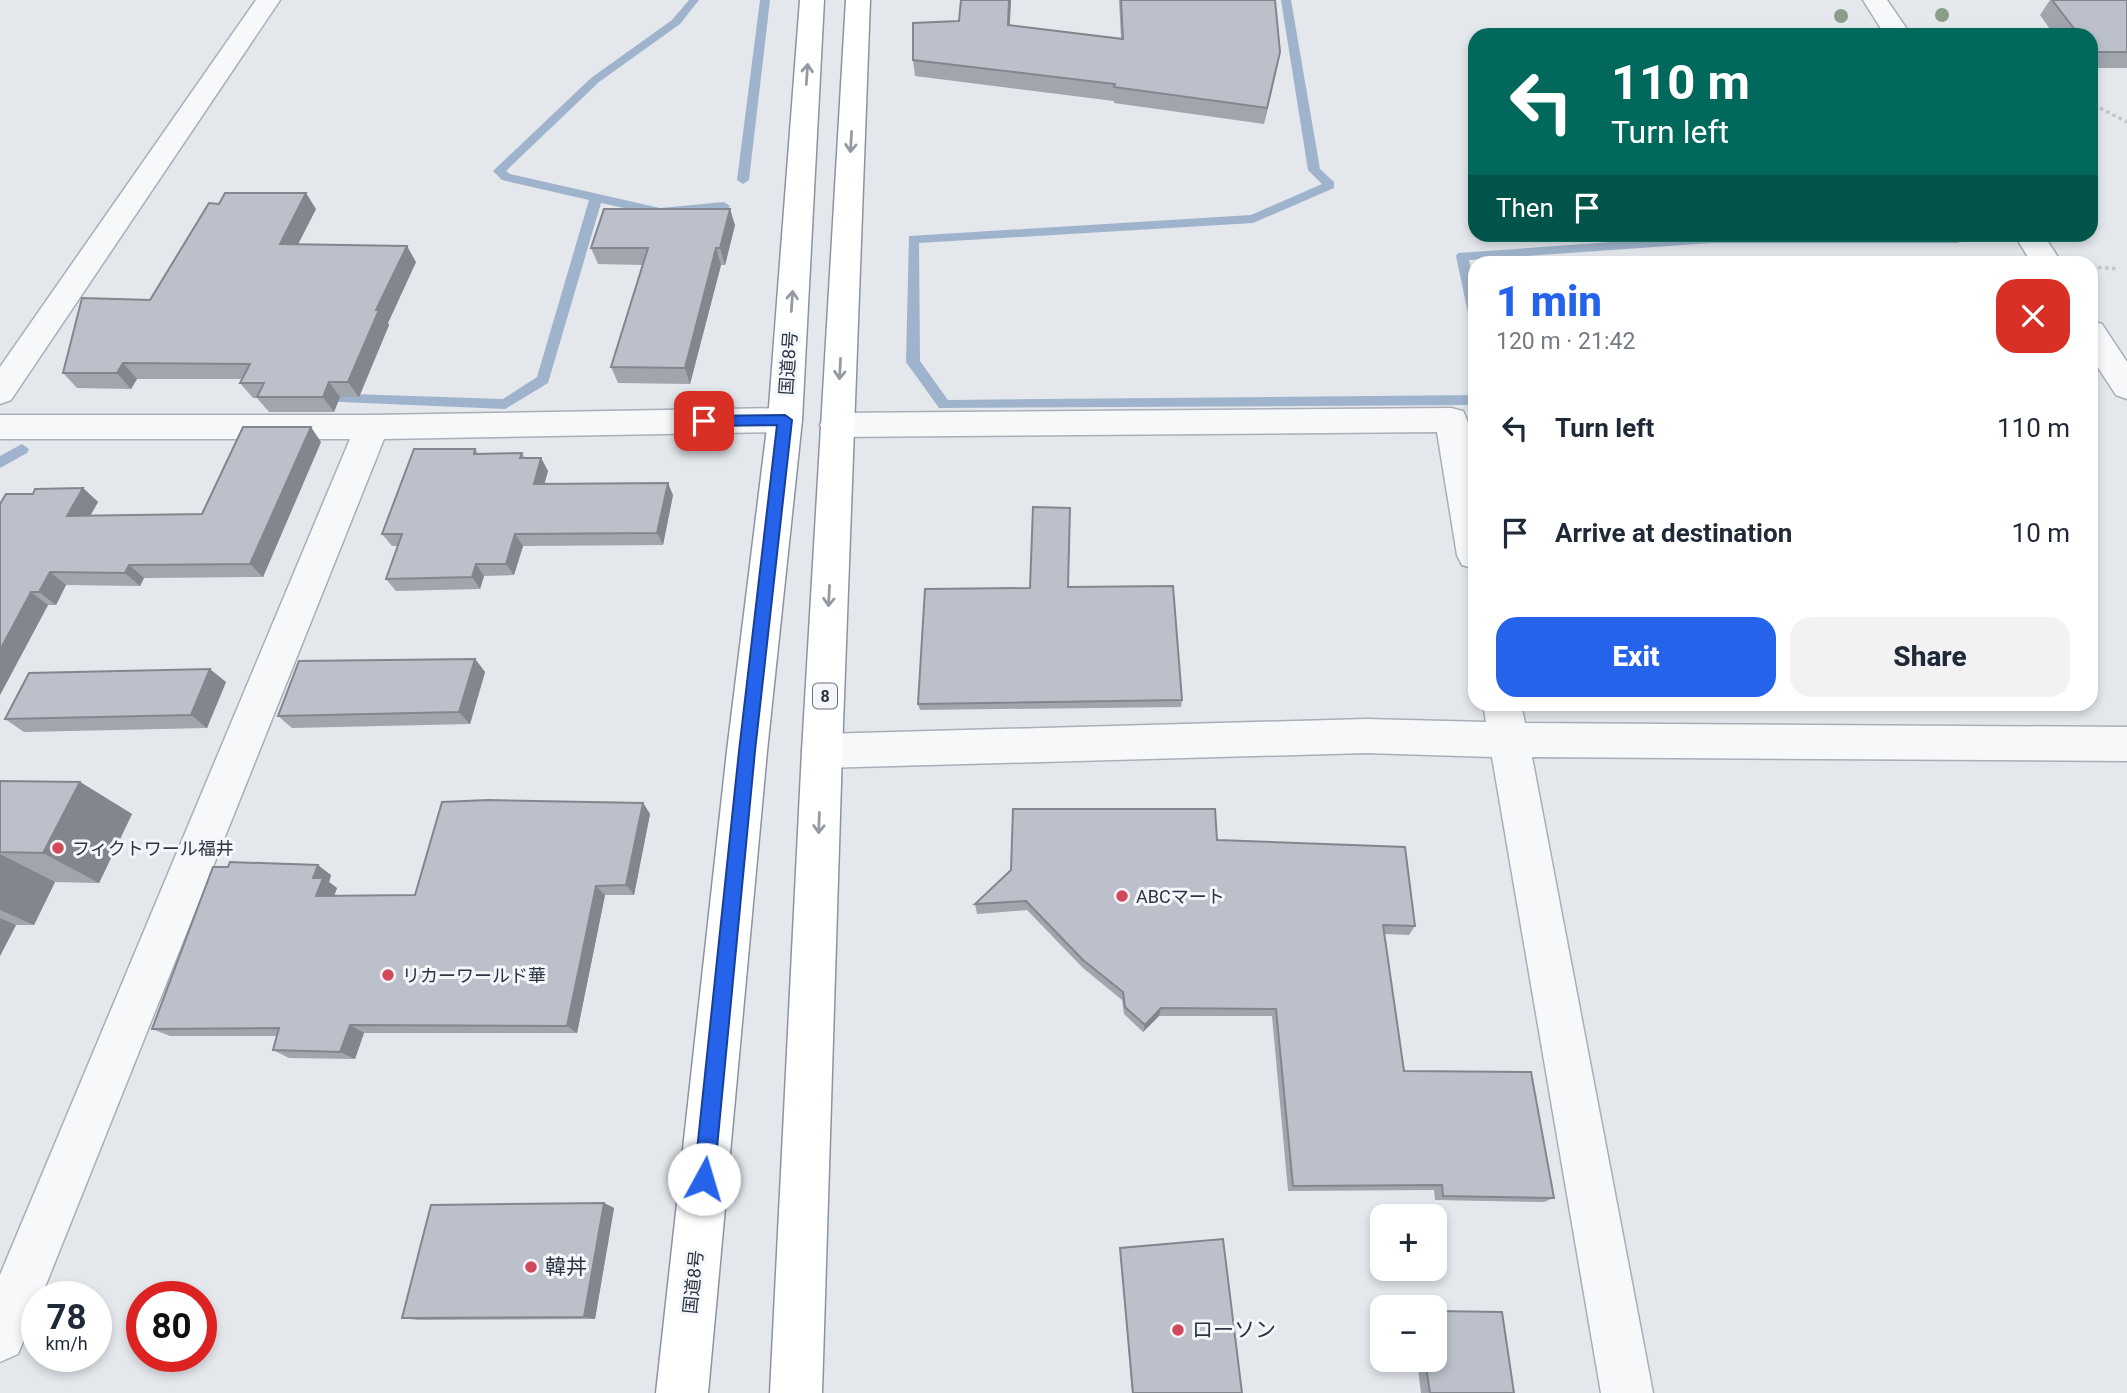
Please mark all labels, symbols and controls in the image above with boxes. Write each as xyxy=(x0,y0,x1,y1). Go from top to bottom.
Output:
text: 110 m xyxy=(1611,54,1750,111)
icon: left xyxy=(1496,56,1587,147)
one-way arrow xyxy=(801,64,814,86)
text: Turn left xyxy=(1611,113,1729,151)
one-way arrow xyxy=(845,130,858,153)
icon: arrive xyxy=(1568,189,1606,227)
text: Then xyxy=(1496,193,1554,223)
text: 1 min xyxy=(1496,277,1602,326)
button: close xyxy=(1996,279,2070,353)
one-way arrow xyxy=(786,290,799,313)
text: 120 m · 21:42 xyxy=(1496,328,1635,355)
street label: 国道8号 xyxy=(775,330,801,396)
one-way arrow xyxy=(833,357,846,380)
pin xyxy=(674,391,734,451)
icon: arrive xyxy=(685,402,723,440)
icon: left xyxy=(1496,409,1534,447)
text: Turn left xyxy=(1555,413,1654,443)
text: 110 m xyxy=(1997,413,2070,443)
icon: arrive xyxy=(1496,514,1534,552)
text: Arrive at destination xyxy=(1555,518,1792,548)
text: 10 m xyxy=(2012,518,2070,548)
one-way arrow xyxy=(823,584,836,607)
button: Exit xyxy=(1496,617,1776,697)
button: Share xyxy=(1790,617,2070,697)
road number: 8 xyxy=(813,684,837,708)
one-way arrow xyxy=(813,812,826,835)
place label: フィクトワール福井 xyxy=(72,838,234,859)
marker: フィクトワール福井 xyxy=(50,840,66,856)
place label: ABCマート xyxy=(1136,886,1225,907)
marker: ABCマート xyxy=(1114,888,1130,904)
place label: リカーワールド華 xyxy=(402,965,546,986)
marker: リカーワールド華 xyxy=(380,967,396,983)
position arrow xyxy=(667,1142,741,1216)
map controls xyxy=(1370,1204,1447,1372)
button: + xyxy=(1370,1204,1447,1281)
street label: 国道8号 xyxy=(679,1249,707,1315)
place label: 韓丼 xyxy=(545,1255,587,1279)
marker: 韓丼 xyxy=(523,1259,539,1275)
speed limit sign: 80 xyxy=(126,1281,217,1372)
button: − xyxy=(1370,1295,1447,1372)
text: 78 xyxy=(46,1297,87,1338)
place label: ローソン xyxy=(1192,1318,1276,1342)
marker: ローソン xyxy=(1170,1322,1186,1338)
text: km/h xyxy=(45,1333,88,1354)

